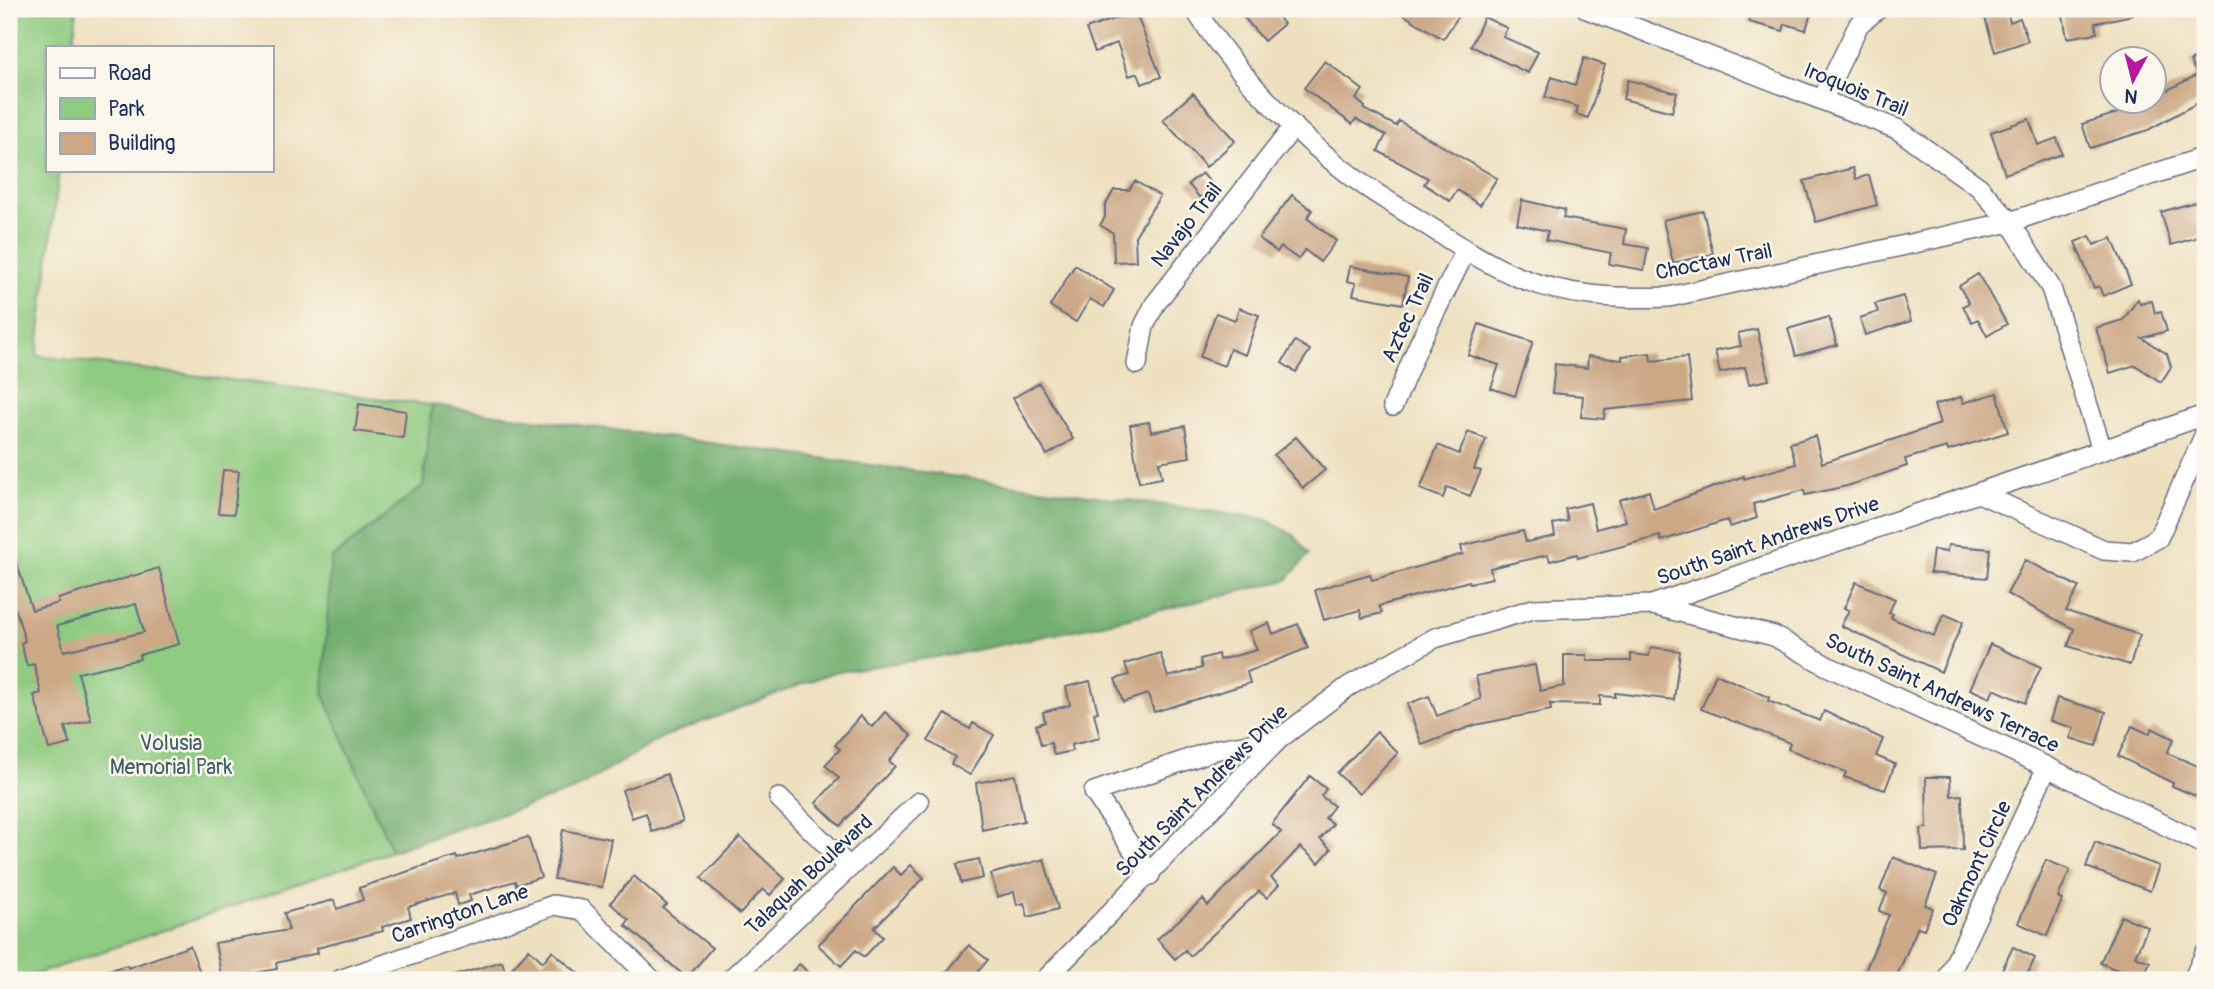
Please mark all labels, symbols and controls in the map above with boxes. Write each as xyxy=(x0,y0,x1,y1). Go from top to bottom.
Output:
legend xyxy=(46,46,273,172)
north arrow xyxy=(2098,46,2168,116)
street label: Iroquois Trail xyxy=(1800,57,1912,123)
text: Road xyxy=(108,60,152,87)
text: N xyxy=(2123,83,2139,109)
text: Park xyxy=(108,96,145,123)
text: Building xyxy=(108,130,175,157)
street label: Navajo Trail xyxy=(1145,177,1229,273)
street label: Choctaw Trail xyxy=(1653,237,1775,287)
street label: Aztec Trail xyxy=(1376,269,1440,367)
street label: South Saint Andrews Drive xyxy=(1653,490,1883,592)
street label: South Saint Andrews Terrace xyxy=(1821,627,2064,759)
street label: South Saint Andrews Drive xyxy=(1110,698,1295,883)
park label: Volusia Memorial Park xyxy=(110,730,232,781)
street label: Oakmont Circle xyxy=(1936,796,2018,932)
street label: Talaquah Boulevard xyxy=(739,809,879,941)
street label: Carrington Lane xyxy=(388,878,533,950)

